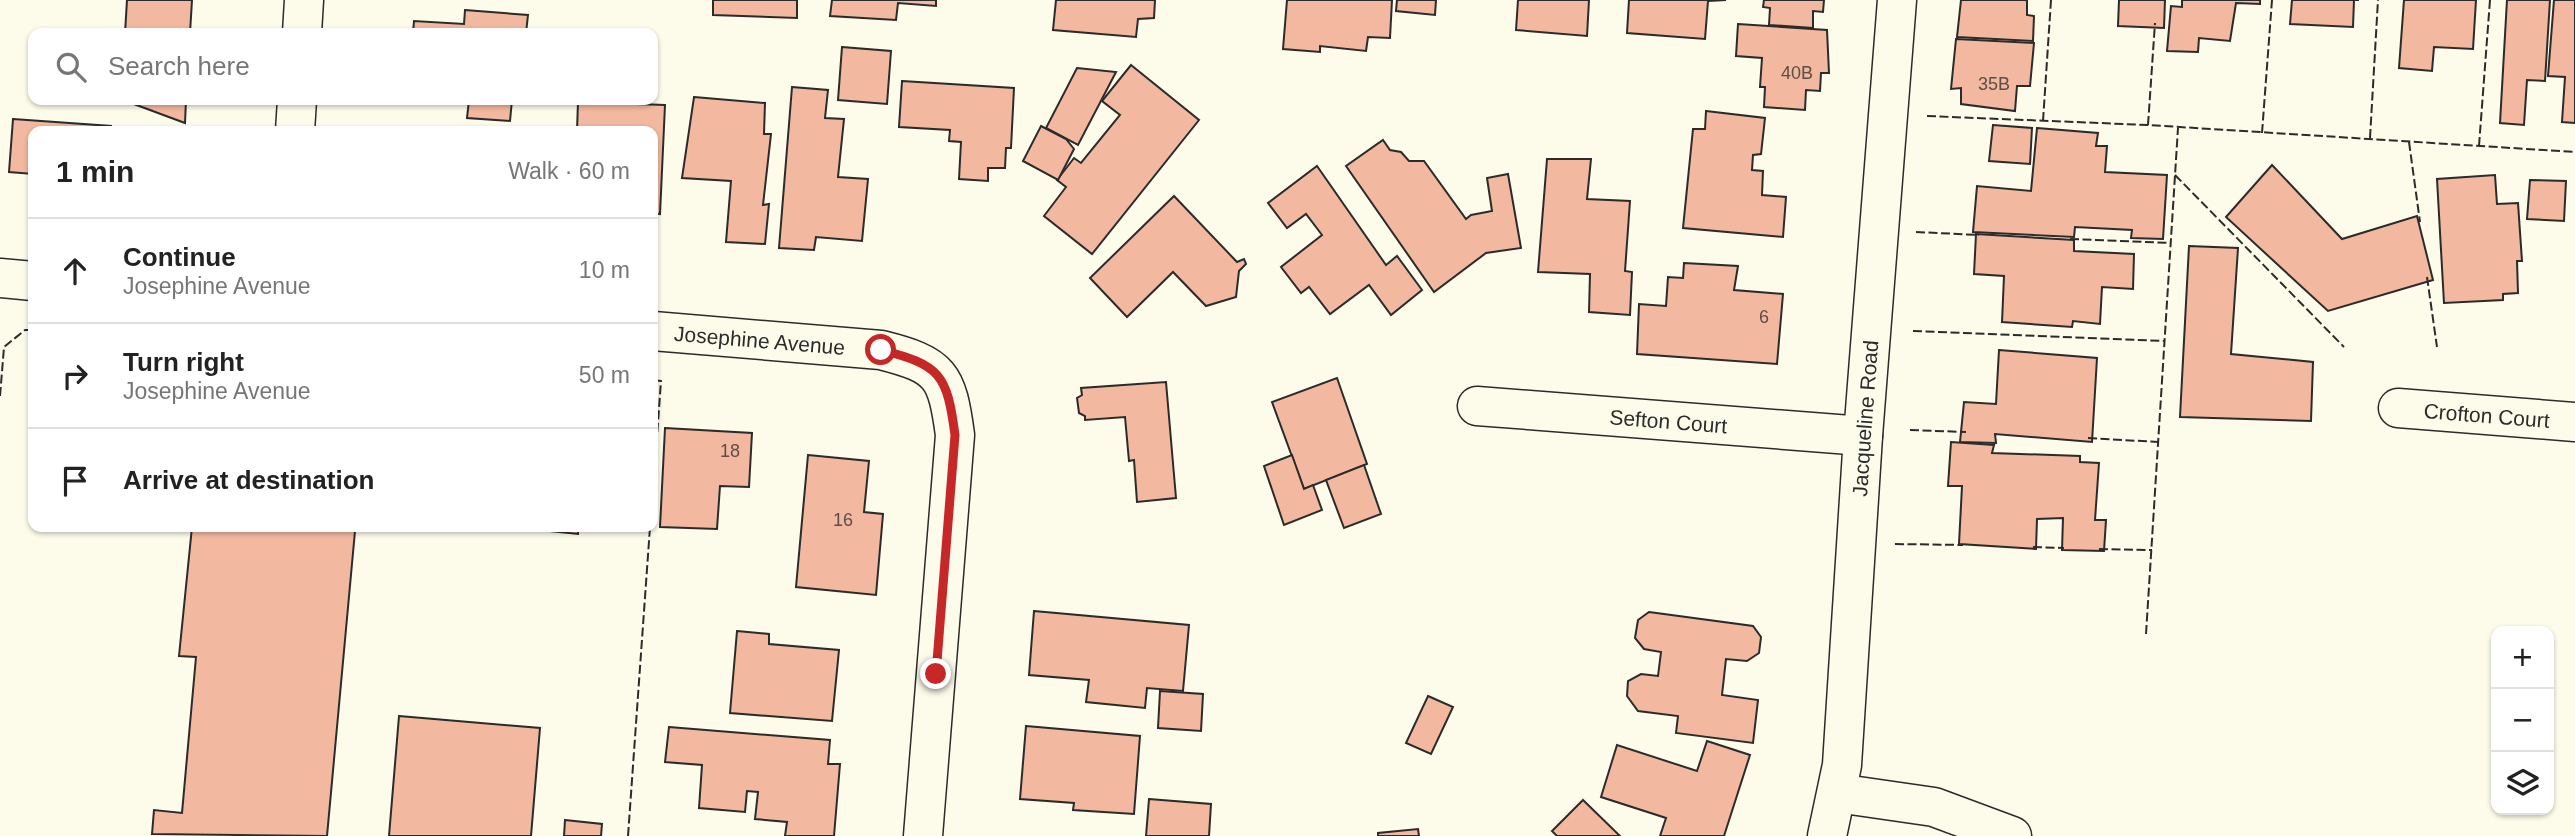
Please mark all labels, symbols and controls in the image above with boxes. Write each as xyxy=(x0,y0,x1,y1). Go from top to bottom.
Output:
search box xyxy=(28,28,658,105)
icon: search xyxy=(52,48,90,86)
text: Search here xyxy=(108,51,250,81)
house number: 40B xyxy=(1781,63,1813,83)
house number: 35B xyxy=(1978,74,2010,94)
text: 1 min xyxy=(56,155,134,188)
text: Walk · 60 m xyxy=(508,158,630,184)
text: Continue xyxy=(123,242,236,272)
icon: ahead xyxy=(56,252,94,290)
text: 10 m xyxy=(579,257,630,283)
text: Josephine Avenue xyxy=(123,273,311,299)
house number: 6 xyxy=(1759,307,1769,327)
street label: Josephine Avenue xyxy=(673,321,846,358)
route start xyxy=(865,334,896,365)
street label: Jacqueline Road xyxy=(1848,339,1882,497)
text: Turn right xyxy=(123,347,244,377)
icon: right xyxy=(56,357,94,395)
text: 50 m xyxy=(579,362,630,388)
text: Josephine Avenue xyxy=(123,378,311,404)
street label: Crofton Court xyxy=(2423,399,2551,431)
street label: Sefton Court xyxy=(1609,405,1728,437)
house number: 18 xyxy=(720,441,740,461)
icon: arrive xyxy=(56,462,94,500)
text: Arrive at destination xyxy=(123,465,374,495)
house number: 16 xyxy=(833,510,853,530)
map controls xyxy=(2491,626,2554,815)
button: + xyxy=(2491,626,2554,689)
route end xyxy=(920,658,951,689)
button: − xyxy=(2491,689,2554,752)
button: layers xyxy=(2491,752,2554,815)

